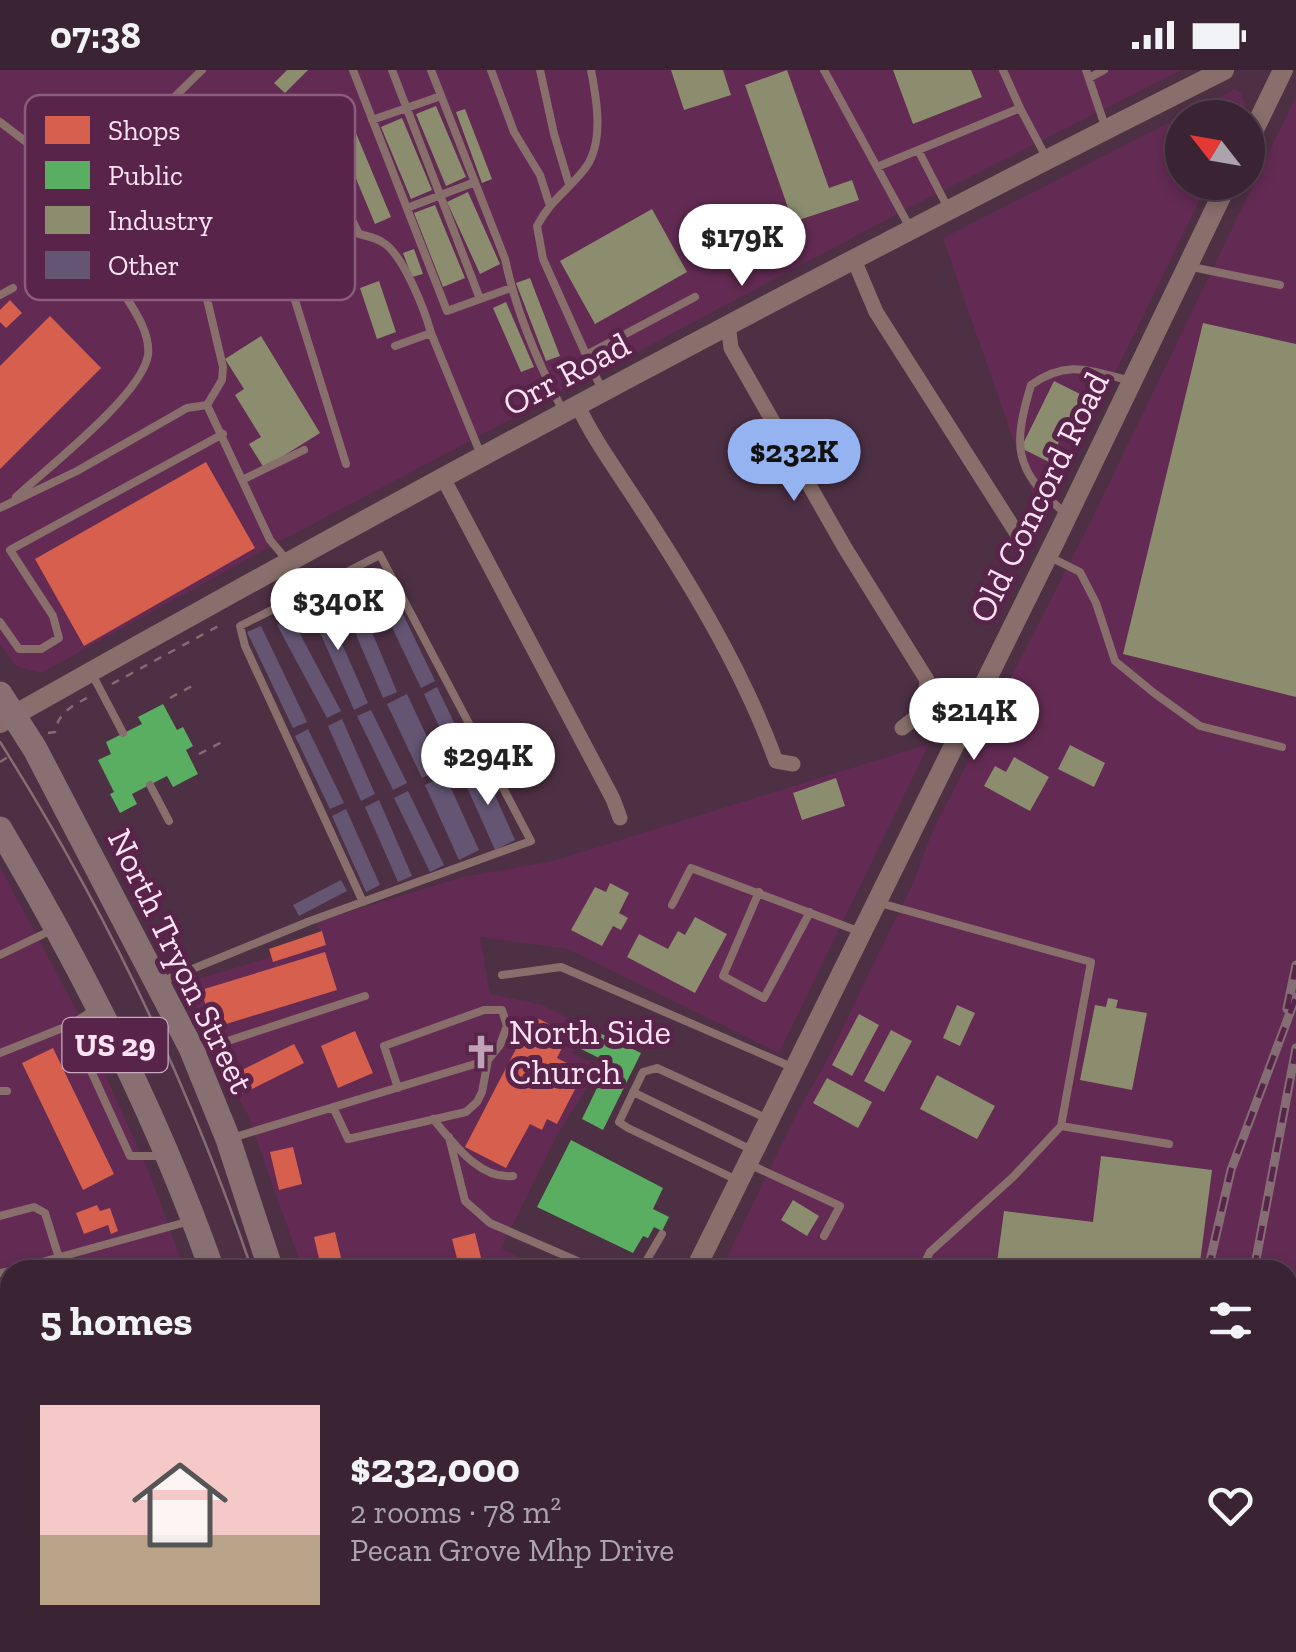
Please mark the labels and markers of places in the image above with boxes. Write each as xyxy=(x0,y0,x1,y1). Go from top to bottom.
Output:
pin: $179K xyxy=(672,204,812,289)
pin: $232K xyxy=(724,419,864,504)
pin: $340K xyxy=(268,568,408,653)
pin: $214K xyxy=(904,678,1044,763)
pin: $294K xyxy=(418,723,558,808)
place label: North Side Church xyxy=(509,1011,671,1093)
church icon: North Side Church xyxy=(462,1033,500,1071)

